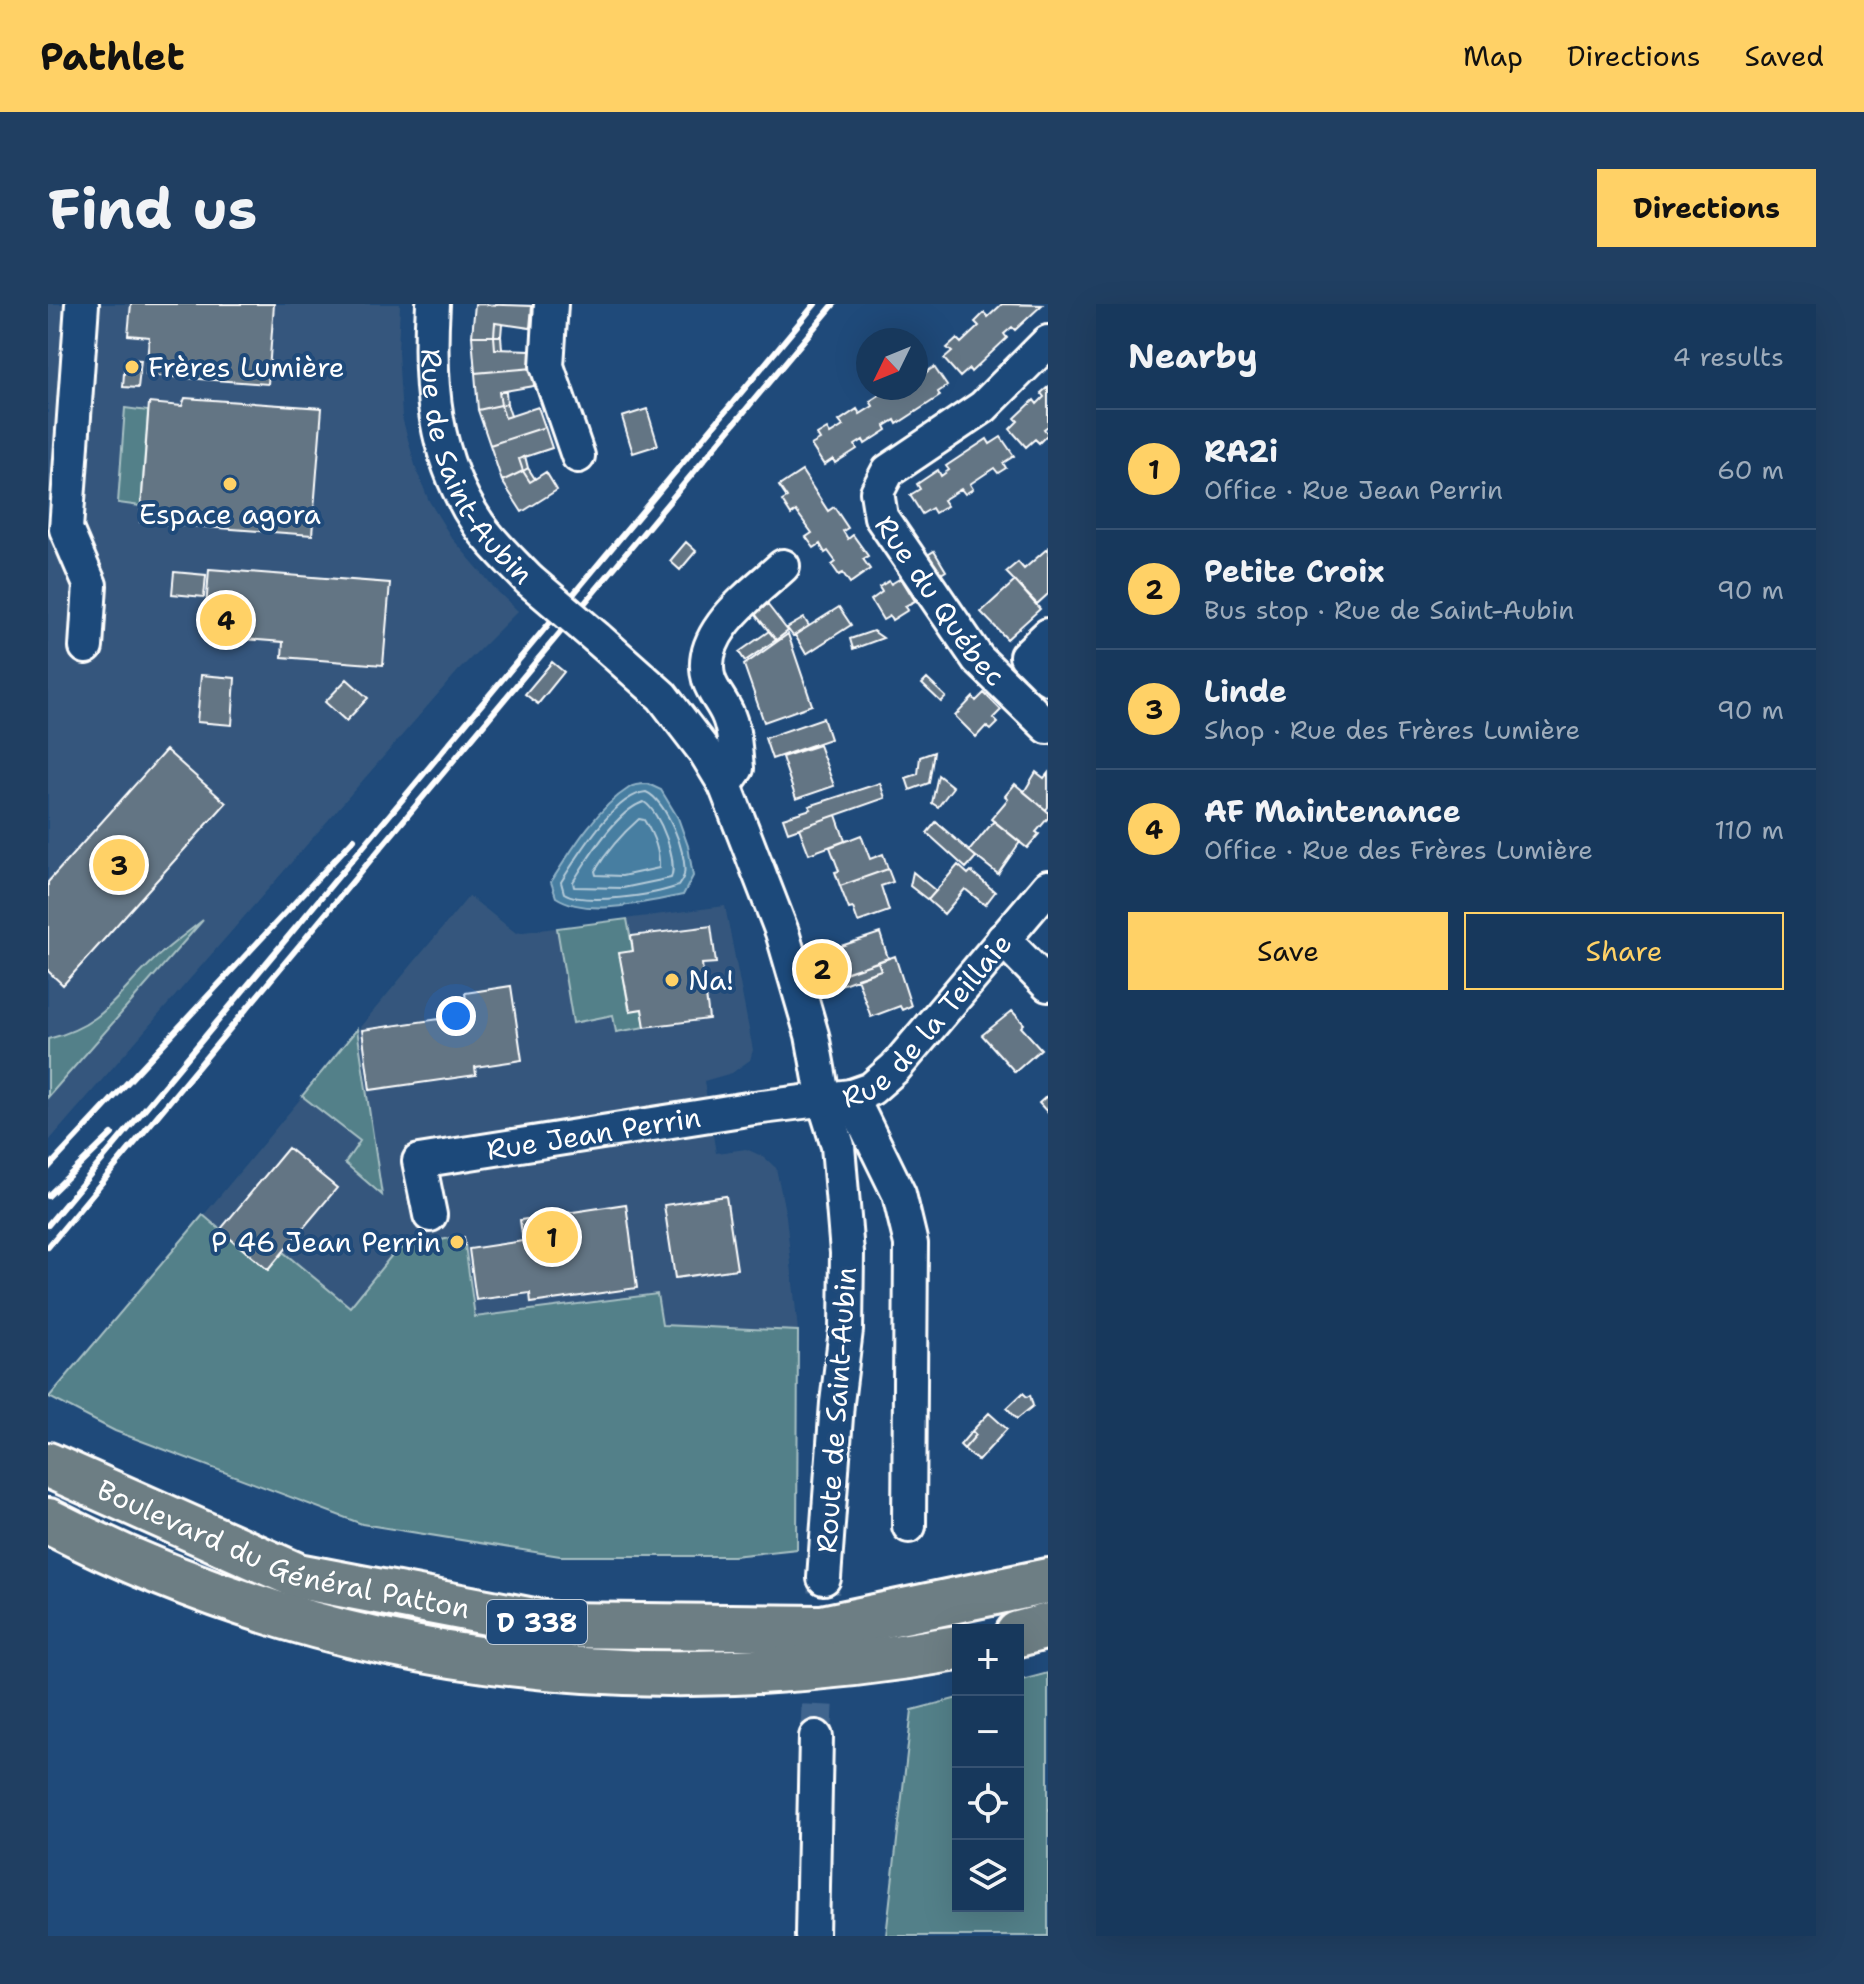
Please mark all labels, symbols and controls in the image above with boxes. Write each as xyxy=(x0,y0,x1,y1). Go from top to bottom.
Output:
text: Pathlet xyxy=(40,31,185,82)
text: Map xyxy=(1463,37,1523,75)
text: Directions xyxy=(1567,37,1701,75)
text: Saved xyxy=(1745,37,1824,75)
button: Directions xyxy=(1597,169,1816,247)
text: Find us xyxy=(48,171,257,246)
north arrow xyxy=(856,328,928,400)
text: Nearby xyxy=(1128,333,1258,379)
text: 4 results xyxy=(1672,339,1784,374)
place label: Frères Lumière xyxy=(148,348,345,386)
street label: Rue de Saint-Aubin xyxy=(412,348,542,592)
marker: Frères Lumière xyxy=(123,358,141,376)
text: RA2i xyxy=(1204,431,1278,472)
text: 1 xyxy=(1148,452,1160,487)
text: 60 m xyxy=(1717,452,1784,487)
text: Office · Rue Jean Perrin xyxy=(1204,472,1503,507)
marker: Espace agora xyxy=(221,475,239,493)
place label: Espace agora xyxy=(139,495,321,533)
street label: Rue du Québec xyxy=(866,508,1014,694)
text: Petite Croix xyxy=(1204,551,1385,592)
text: 2 xyxy=(1145,572,1163,607)
text: 90 m xyxy=(1717,572,1784,607)
pin: 4 xyxy=(200,590,252,650)
text: Bus stop · Rue de Saint-Aubin xyxy=(1204,592,1574,627)
text: Linde xyxy=(1204,671,1287,712)
text: 3 xyxy=(1145,692,1163,727)
text: 90 m xyxy=(1717,692,1784,727)
text: Shop · Rue des Frères Lumière xyxy=(1204,712,1580,747)
text: AF Maintenance xyxy=(1204,791,1461,832)
text: 4 xyxy=(1145,812,1163,847)
text: 110 m xyxy=(1714,812,1784,847)
text: Office · Rue des Frères Lumière xyxy=(1204,832,1593,867)
pin: 3 xyxy=(93,835,145,895)
button: Save xyxy=(1128,912,1448,990)
button: Share xyxy=(1464,912,1784,990)
street label: Rue de la Teillaie xyxy=(837,925,1020,1117)
pin: 2 xyxy=(796,939,848,999)
place label: Na! xyxy=(688,961,734,999)
marker: Na! xyxy=(663,971,681,989)
your location xyxy=(436,996,476,1036)
street label: Rue Jean Perrin xyxy=(484,1098,703,1169)
pin: 1 xyxy=(526,1207,578,1267)
place label: P 46 Jean Perrin xyxy=(211,1223,441,1261)
marker: P 46 Jean Perrin xyxy=(448,1233,466,1251)
street label: Route de Saint-Aubin xyxy=(807,1266,865,1554)
street label: Boulevard du Général Patton xyxy=(91,1470,473,1627)
road number: D 338 xyxy=(487,1600,587,1644)
map controls xyxy=(952,1624,1024,1912)
button: + xyxy=(952,1624,1024,1696)
button: − xyxy=(952,1696,1024,1768)
button: locate xyxy=(952,1768,1024,1840)
button: layers xyxy=(952,1840,1024,1912)

